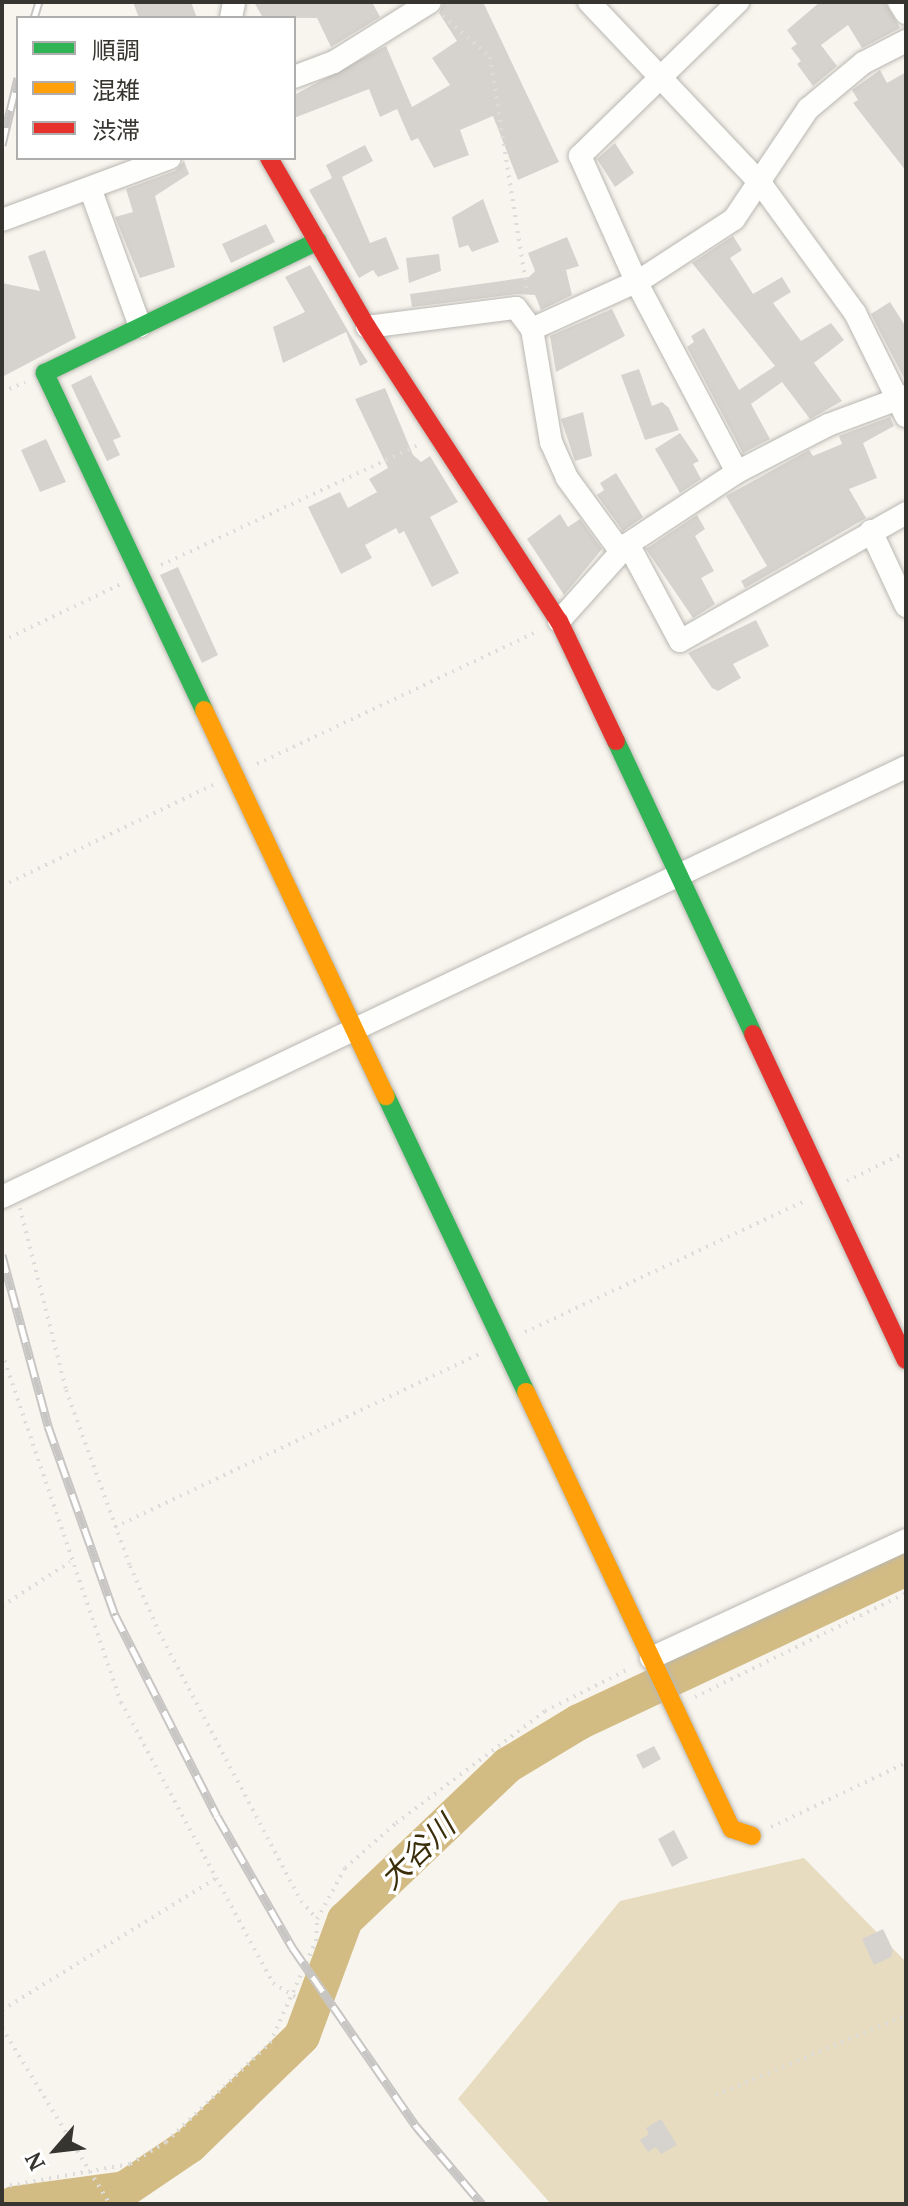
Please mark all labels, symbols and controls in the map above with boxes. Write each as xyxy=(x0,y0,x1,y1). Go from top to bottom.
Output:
legend xyxy=(16,16,296,160)
text: 順調 xyxy=(92,34,140,66)
text: 混雑 xyxy=(92,74,140,106)
text: 渋滞 xyxy=(92,114,140,146)
water label: 大谷川 xyxy=(372,1808,462,1896)
north arrow xyxy=(16,2110,96,2190)
text: N xyxy=(18,2147,51,2176)

